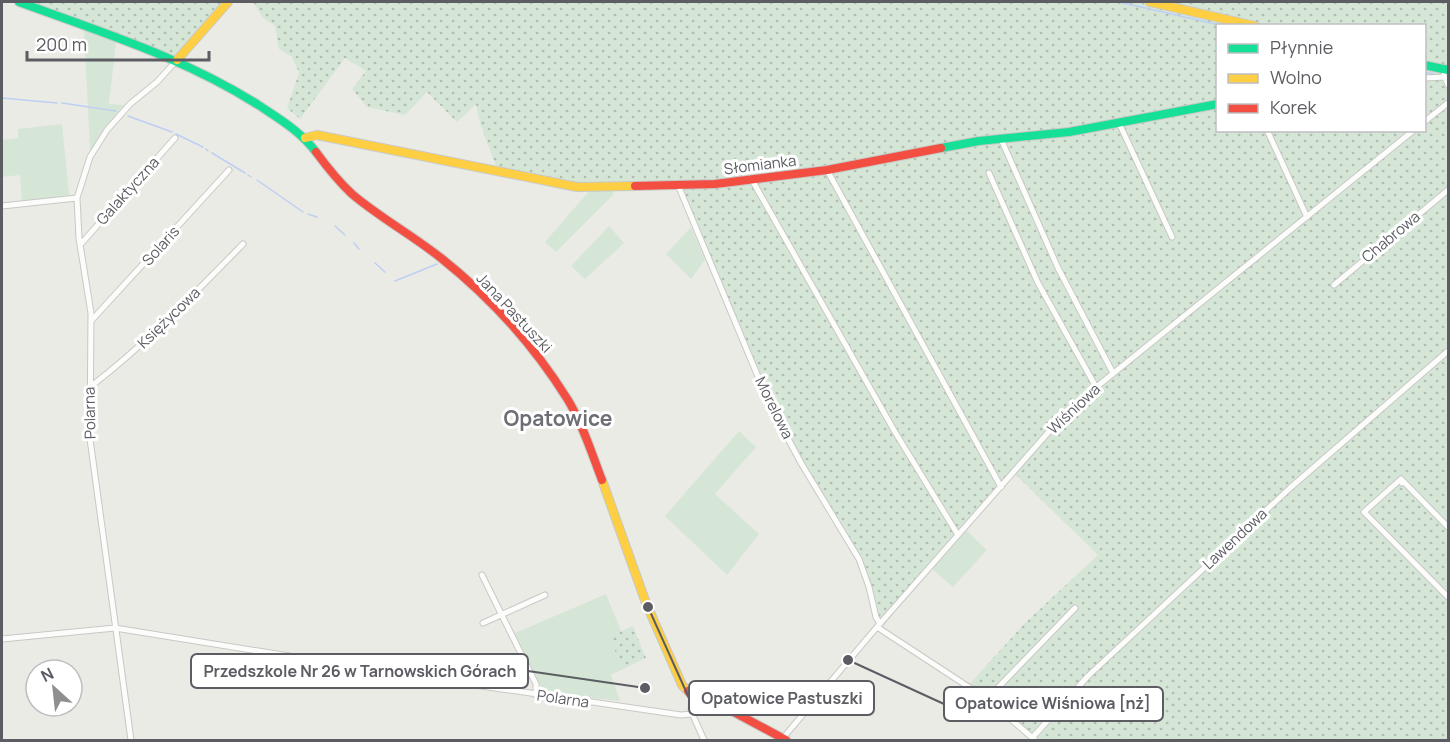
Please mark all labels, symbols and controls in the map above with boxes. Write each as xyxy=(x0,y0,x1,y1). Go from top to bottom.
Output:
scale bar xyxy=(27,24,208,62)
legend xyxy=(1216,24,1426,132)
text: 200 m xyxy=(36,32,87,56)
text: Płynnie xyxy=(1270,35,1333,59)
text: Wolno xyxy=(1270,65,1322,89)
text: Korek xyxy=(1270,95,1317,119)
street label: Słomianka xyxy=(723,150,797,179)
street label: Galaktyczna xyxy=(91,152,164,229)
street label: Chabrowa xyxy=(1357,206,1424,267)
street label: Solaris xyxy=(137,221,184,270)
street label: Jana Pastuszki xyxy=(472,268,557,357)
street label: Księżycowa xyxy=(133,282,205,353)
street label: Morelowa xyxy=(750,373,799,442)
street label: Wiśniowa xyxy=(1043,379,1105,439)
street label: Polarna xyxy=(79,387,100,439)
district label: Opatowice xyxy=(503,404,613,432)
street label: Lawendowa xyxy=(1198,503,1272,574)
callout: Przedszkole Nr 26 w Tarnowskich Górach xyxy=(191,654,528,688)
north arrow xyxy=(24,658,84,718)
text: Przedszkole Nr 26 w Tarnowskich Górach xyxy=(203,660,517,682)
text: N xyxy=(37,662,57,687)
callout: Opatowice Pastuszki xyxy=(689,681,874,715)
street label: Polarna xyxy=(536,684,590,713)
text: Opatowice Pastuszki xyxy=(701,687,863,709)
callout: Opatowice Wiśniowa [nż] xyxy=(944,687,1163,721)
text: Opatowice Wiśniowa [nż] xyxy=(955,692,1151,714)

